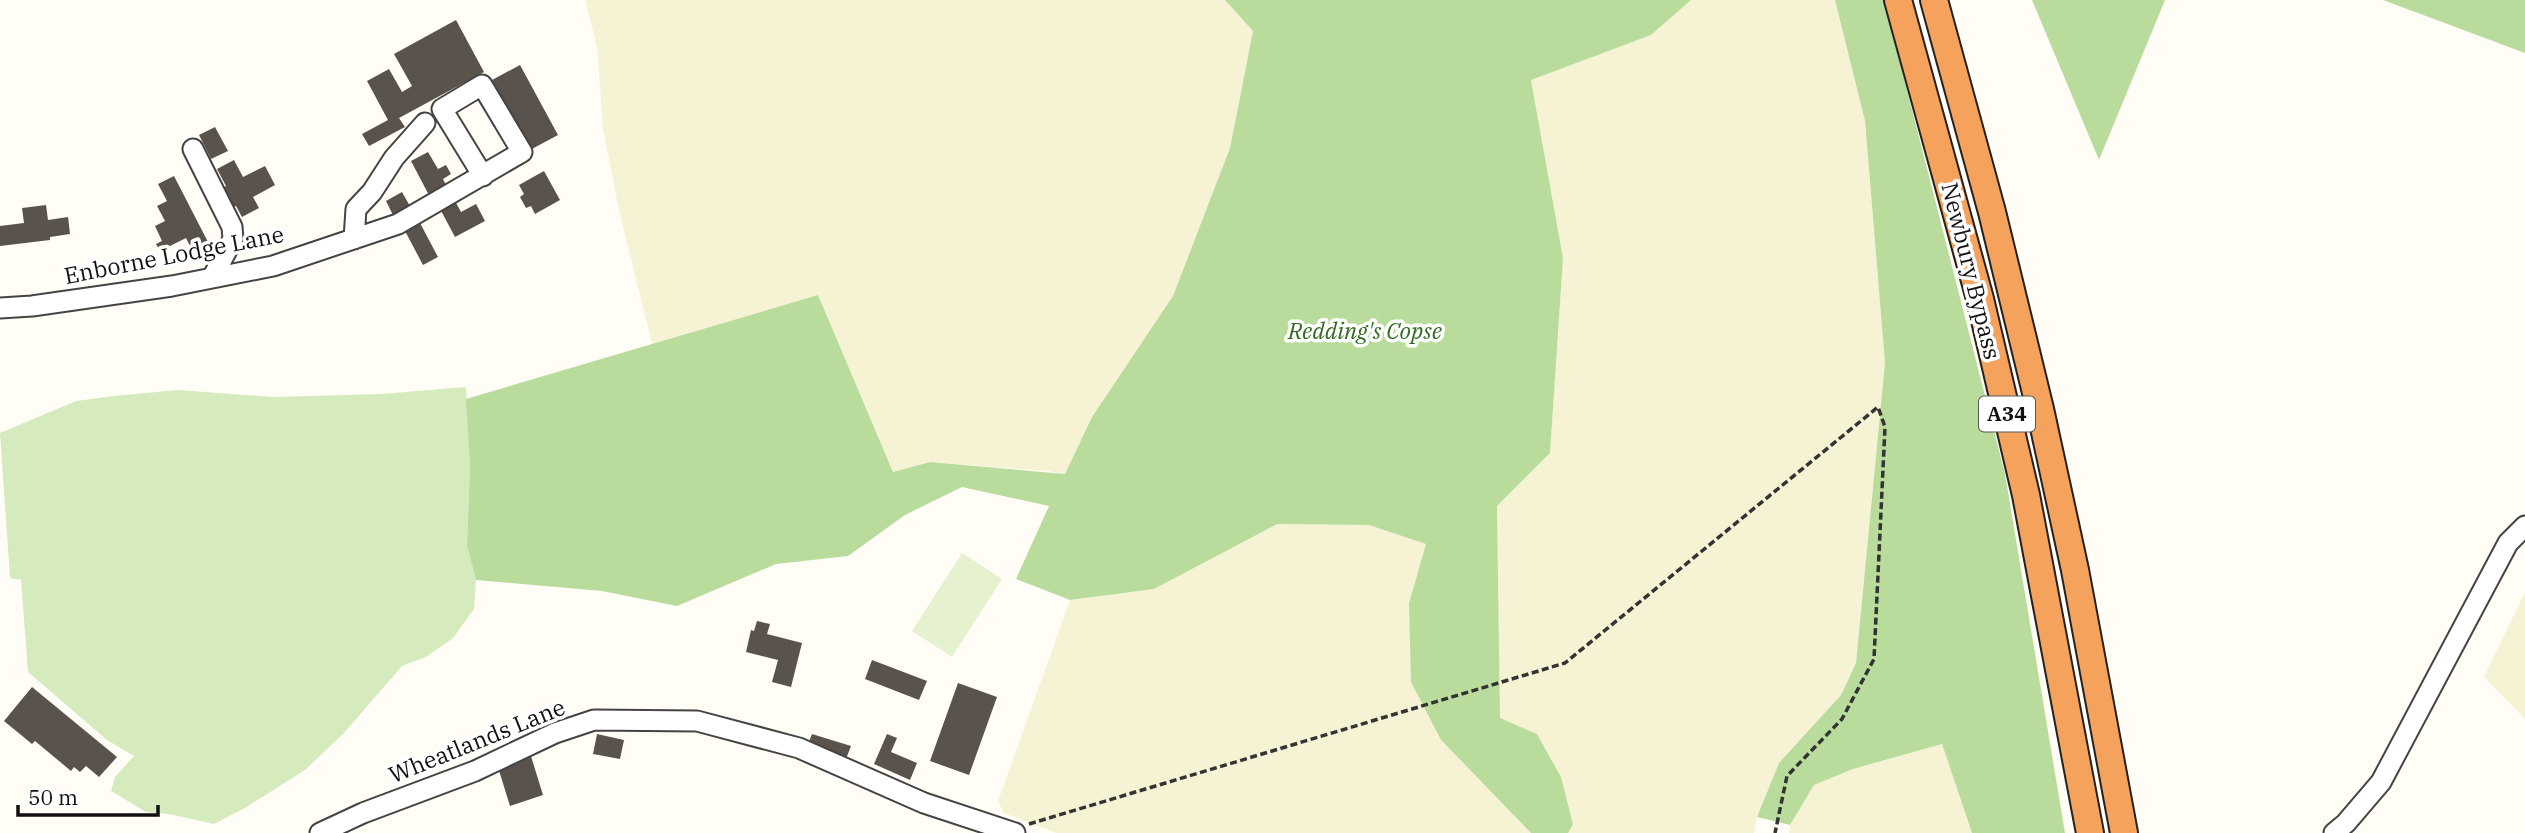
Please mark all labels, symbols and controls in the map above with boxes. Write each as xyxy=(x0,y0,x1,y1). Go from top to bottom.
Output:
street label: Newbury Bypass xyxy=(1935,179,2008,362)
street label: Enborne Lodge Lane xyxy=(61,218,286,290)
park label: Redding's Copse xyxy=(1287,315,1442,345)
road number: A34 xyxy=(1979,396,2035,432)
street label: Wheatlands Lane xyxy=(384,691,569,789)
scale bar xyxy=(18,774,158,818)
text: 50 m xyxy=(28,783,78,811)

